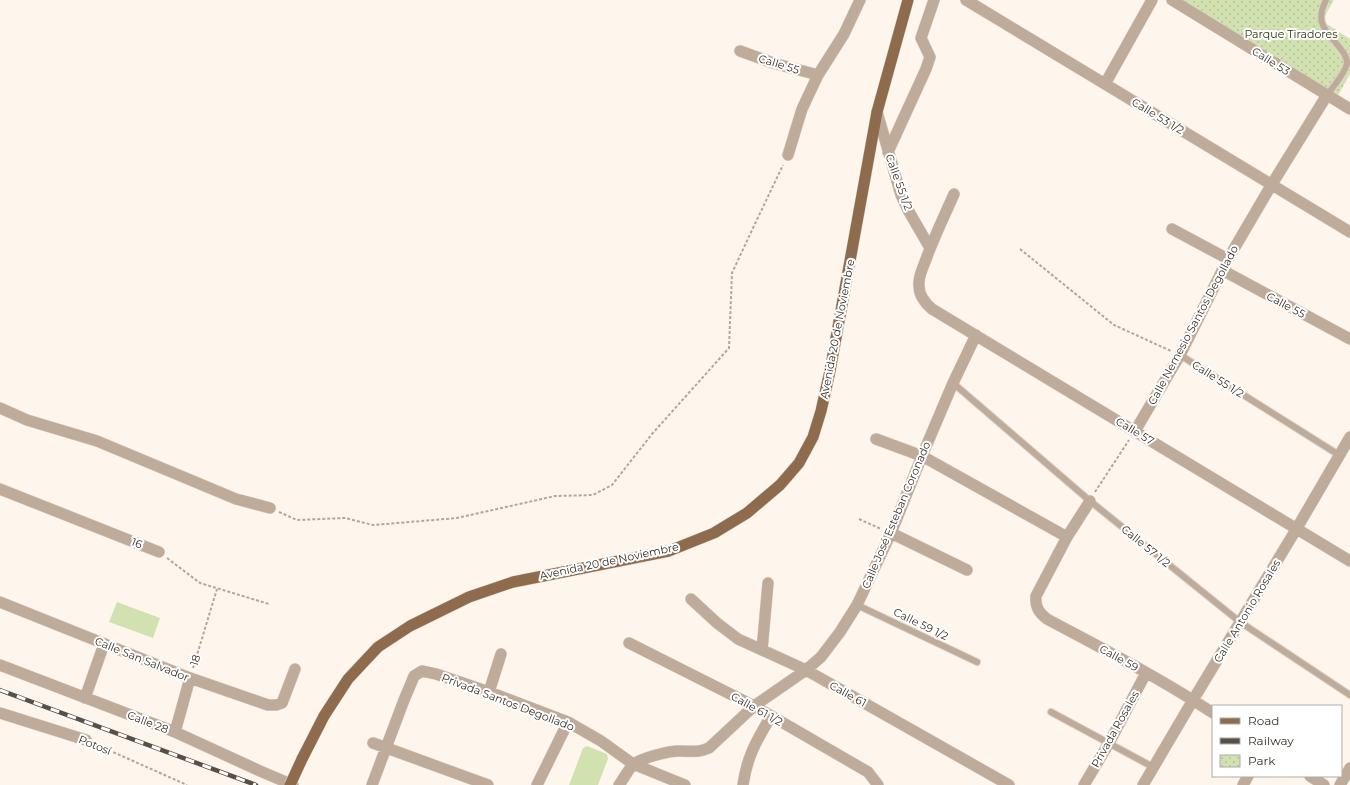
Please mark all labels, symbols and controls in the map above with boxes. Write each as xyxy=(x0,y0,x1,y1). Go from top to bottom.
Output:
park label: Parque Tiradores xyxy=(1244,27,1338,41)
street label: Calle 53 xyxy=(1249,44,1293,78)
street label: Calle 55 xyxy=(757,51,801,77)
street label: Calle 53 1/2 xyxy=(1129,95,1187,137)
street label: Calle 55 1/2 xyxy=(882,152,916,212)
street label: Calle Nemesio Santos Degollado xyxy=(1145,243,1241,407)
street label: Avenida 20 de Noviembre xyxy=(817,258,857,400)
street label: Calle 55 xyxy=(1264,289,1308,321)
street label: Calle 55 1/2 xyxy=(1189,357,1247,401)
street label: Calle 57 xyxy=(1113,414,1157,448)
street label: Calle José Esteban Coronado xyxy=(859,439,933,591)
street label: Calle 57 1/2 xyxy=(1119,522,1173,570)
street label: 16 xyxy=(129,535,145,552)
street label: Avenida 20 de Noviembre xyxy=(538,539,680,583)
street label: Calle Antonio Rosales xyxy=(1211,556,1284,665)
street label: Calle 59 1/2 xyxy=(891,605,951,643)
street label: Calle San Salvador xyxy=(93,634,191,684)
street label: Calle 59 xyxy=(1097,642,1141,675)
street label: 18 xyxy=(187,653,203,667)
street label: Privada Santos Degollado xyxy=(440,670,576,734)
street label: Calle 61 xyxy=(827,678,869,710)
street label: Privada Rosales xyxy=(1088,688,1142,770)
street label: Calle 61 1/2 xyxy=(729,689,785,729)
legend xyxy=(1212,705,1342,777)
street label: Calle 28 xyxy=(125,708,171,736)
text: Road xyxy=(1248,713,1279,728)
street label: Potosí xyxy=(77,732,114,758)
text: Railway xyxy=(1248,733,1294,748)
text: Park xyxy=(1248,753,1276,768)

